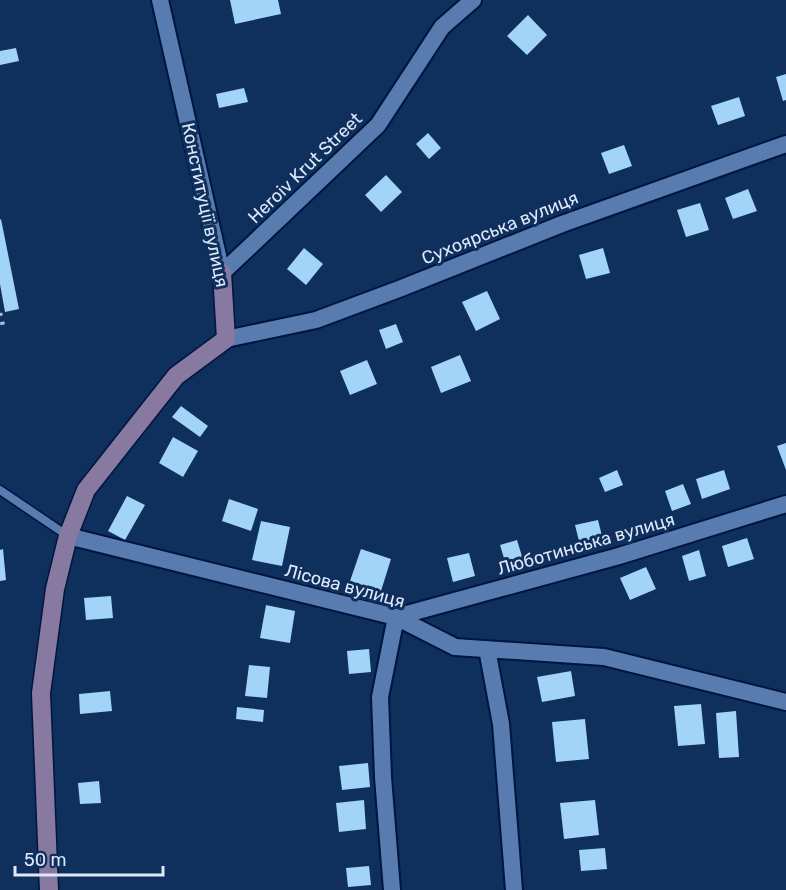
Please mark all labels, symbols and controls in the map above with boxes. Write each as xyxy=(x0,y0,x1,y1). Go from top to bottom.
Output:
street label: Heroiv Krut Street xyxy=(243,108,367,228)
street label: Конституції вулиця xyxy=(177,121,233,289)
street label: Сухоярська вулиця xyxy=(418,186,582,270)
street label: Люботинська вулиця xyxy=(495,508,677,580)
street label: Лісова вулиця xyxy=(283,559,407,613)
scale bar xyxy=(15,839,164,877)
text: 50 m xyxy=(24,849,67,871)

